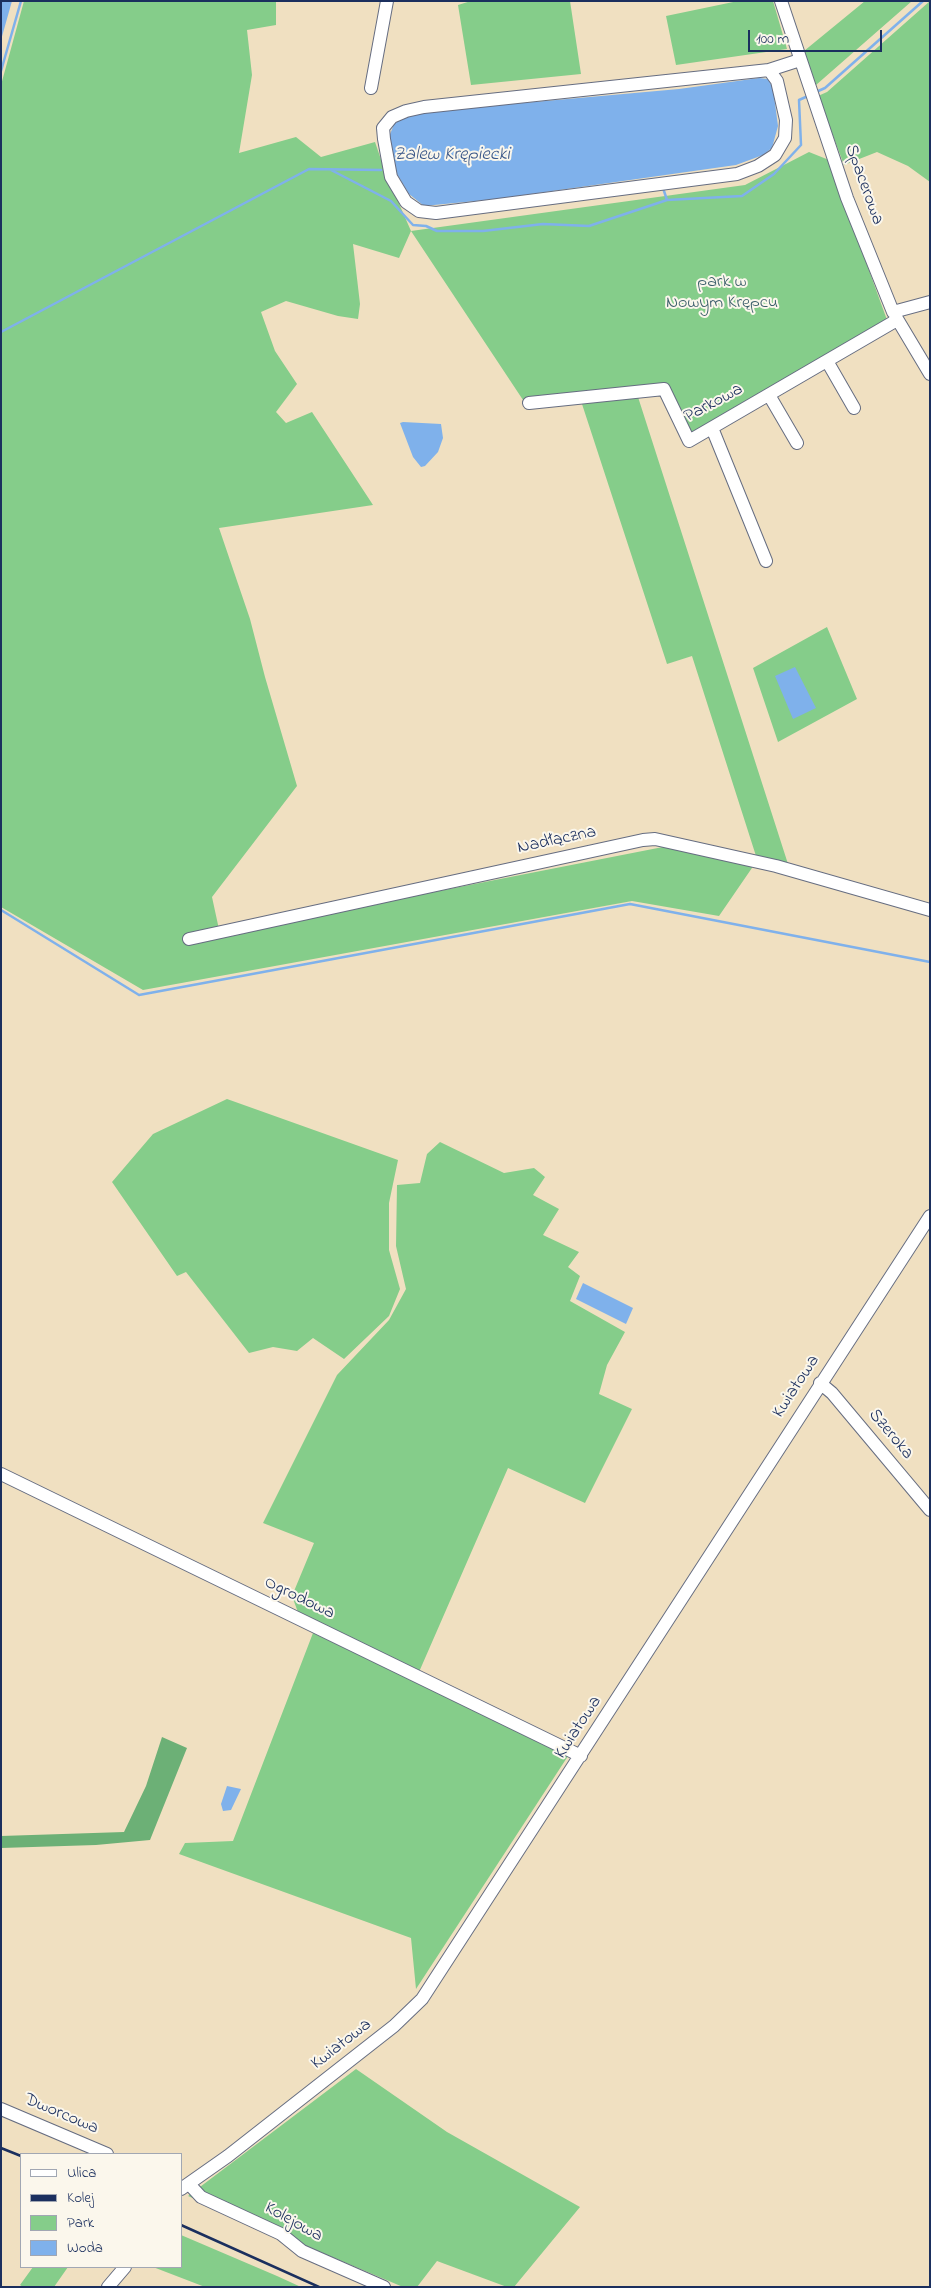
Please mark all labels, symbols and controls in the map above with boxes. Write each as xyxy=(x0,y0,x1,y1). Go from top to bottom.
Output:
scale bar xyxy=(751,20,885,52)
text: 100 m xyxy=(756,28,789,50)
street label: Spacerowa xyxy=(839,142,887,228)
water label: Zalew Krępiecki xyxy=(394,145,510,167)
park label: park w Nowym Krępcu xyxy=(666,272,778,314)
street label: Parkowa xyxy=(681,380,747,428)
street label: Nadłączna xyxy=(516,822,598,860)
street label: Kwiatowa xyxy=(769,1352,825,1422)
street label: Szeroka xyxy=(863,1405,917,1465)
street label: Ogrodowa xyxy=(260,1573,338,1625)
street label: Kwiatowa xyxy=(551,1693,607,1763)
street label: Kwiatowa xyxy=(308,2015,376,2075)
street label: Dworcowa xyxy=(21,2090,101,2140)
legend xyxy=(20,2153,182,2268)
text: Ulica xyxy=(67,2162,96,2184)
text: Kolej xyxy=(67,2187,94,2209)
street label: Kolejowa xyxy=(260,2198,326,2248)
text: Park xyxy=(67,2212,94,2234)
text: Woda xyxy=(67,2237,103,2259)

